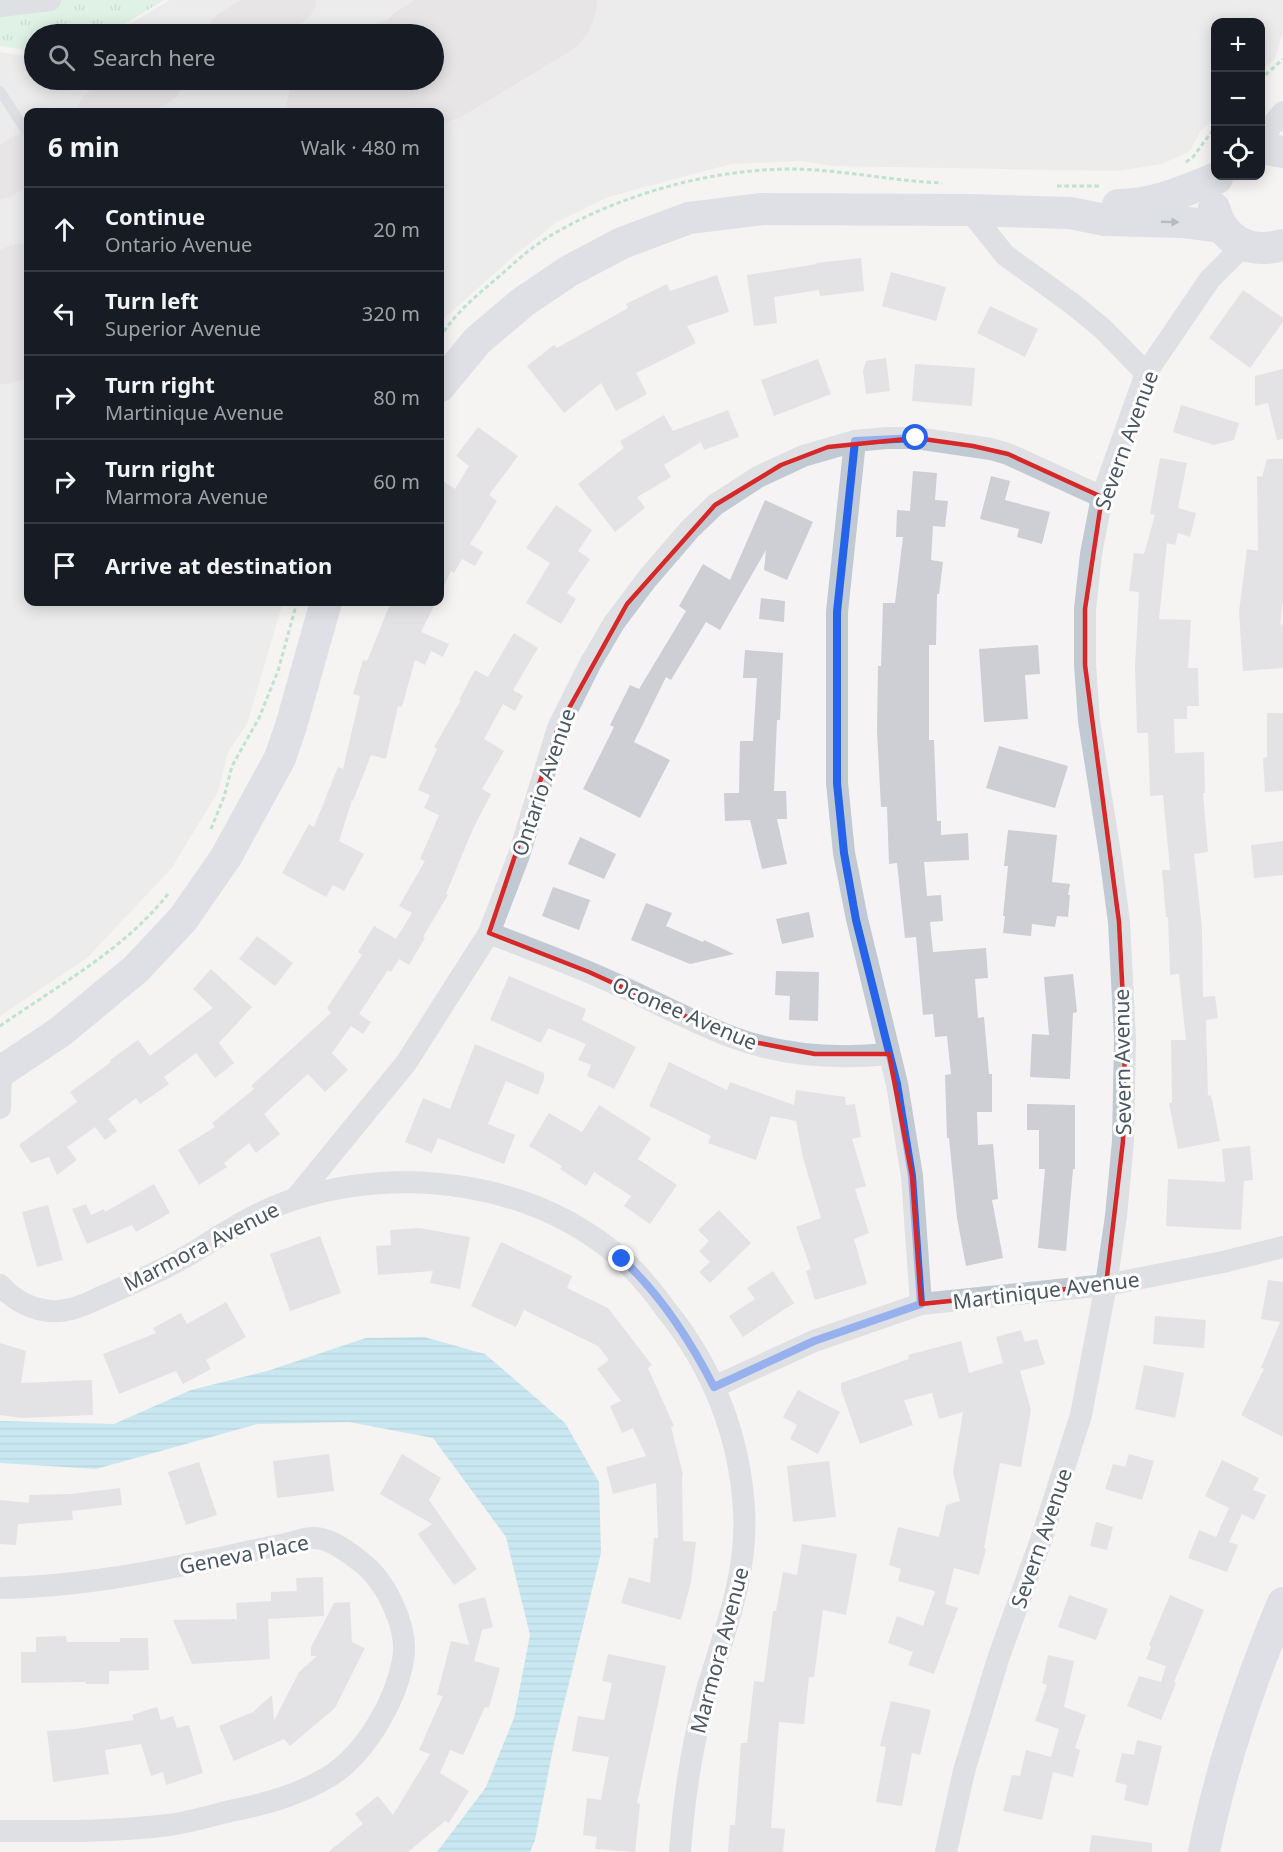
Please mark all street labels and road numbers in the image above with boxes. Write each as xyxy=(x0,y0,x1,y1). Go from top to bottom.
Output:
street label: Severn Avenue xyxy=(1088,366,1164,514)
street label: Ontario Avenue xyxy=(505,704,581,860)
street label: Oconee Avenue xyxy=(608,970,762,1056)
street label: Severn Avenue xyxy=(1107,989,1137,1135)
street label: Marmora Avenue xyxy=(118,1195,284,1297)
street label: Martinique Avenue xyxy=(951,1265,1141,1315)
street label: Severn Avenue xyxy=(1004,1464,1078,1612)
street label: Geneva Place xyxy=(177,1528,311,1580)
street label: Marmora Avenue xyxy=(683,1564,755,1736)

